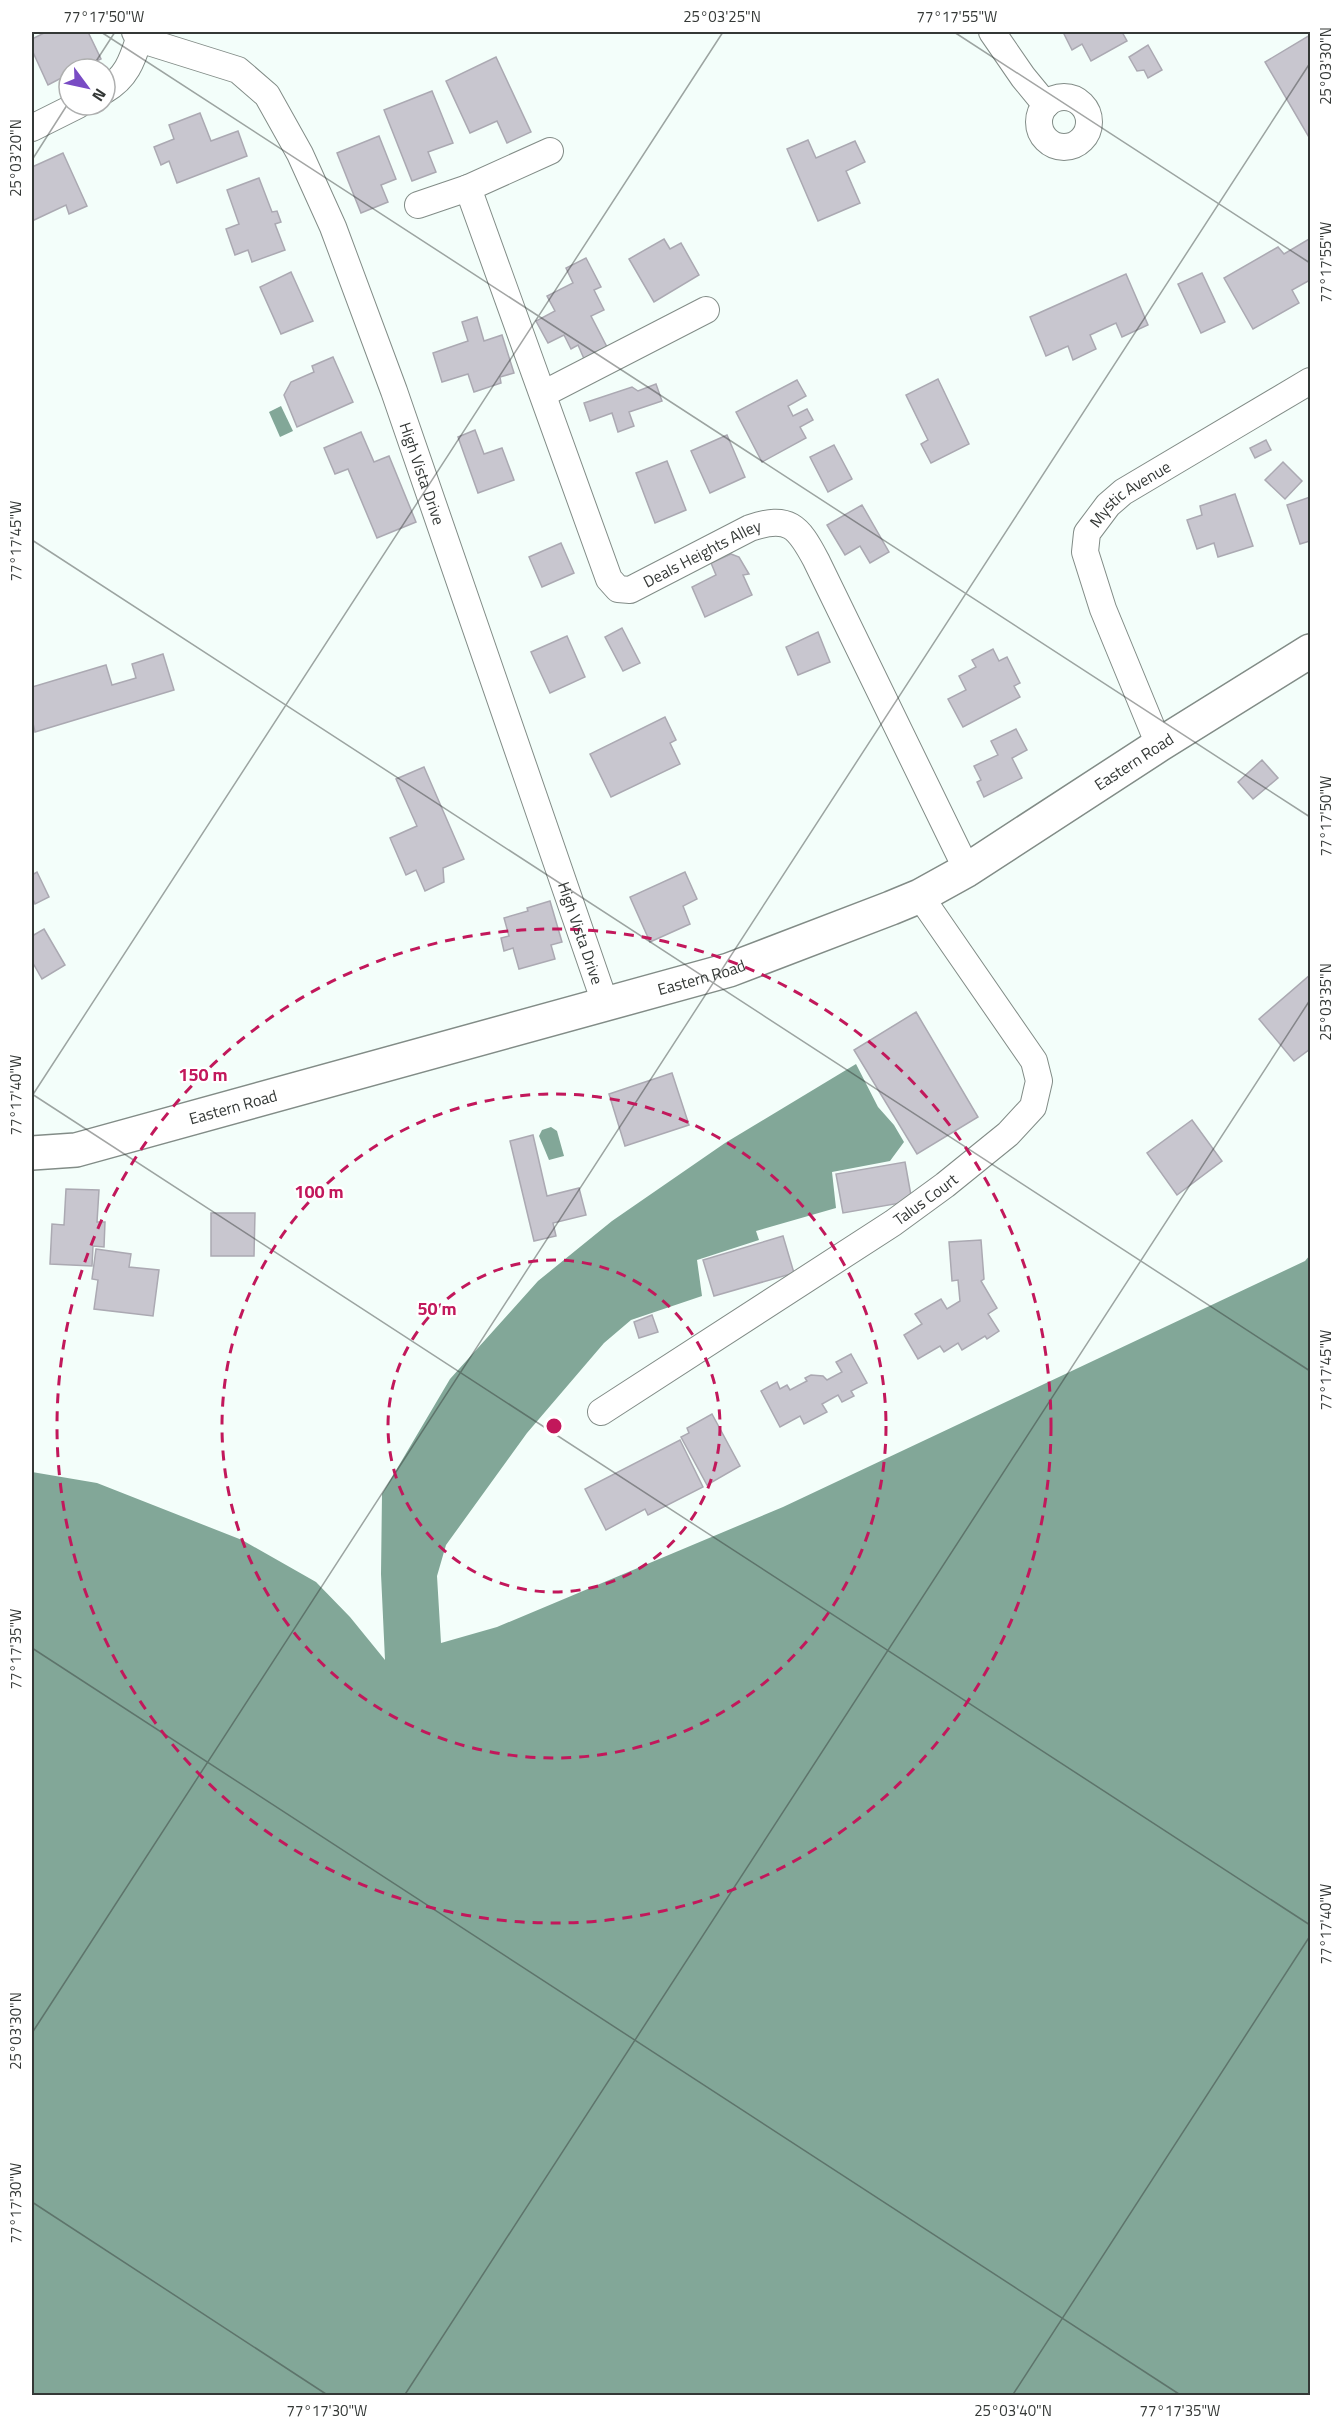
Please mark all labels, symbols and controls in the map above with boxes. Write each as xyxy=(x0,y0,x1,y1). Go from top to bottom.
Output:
text: 77°17'50"W xyxy=(64,5,144,28)
text: 25°03'25"N xyxy=(683,5,761,28)
text: 77°17'55"W xyxy=(917,5,997,28)
text: 25°03'30"N xyxy=(1314,27,1337,105)
north arrow xyxy=(57,57,117,117)
text: N xyxy=(86,84,113,106)
text: 25°03'20"N xyxy=(4,119,27,197)
text: 77°17'55"W xyxy=(1314,222,1337,302)
street label: High Vista Drive xyxy=(394,419,451,528)
street label: Mystic Avenue xyxy=(1083,454,1175,532)
text: 77°17'45"W xyxy=(4,501,27,581)
street label: Deals Heights Alley xyxy=(639,513,764,593)
street label: Eastern Road xyxy=(1089,727,1178,796)
text: 77°17'50"W xyxy=(1314,776,1337,856)
street label: High Vista Drive xyxy=(552,878,610,987)
street label: Eastern Road xyxy=(655,953,749,1001)
text: 25°03'35"N xyxy=(1314,963,1337,1041)
text: 77°17'40"W xyxy=(4,1055,27,1135)
text: 150 m xyxy=(178,1061,228,1088)
street label: Eastern Road xyxy=(186,1083,280,1130)
street label: Talus Court xyxy=(888,1167,963,1231)
text: 100 m xyxy=(294,1178,344,1205)
text: 50 m xyxy=(417,1295,457,1322)
text: 77°17'45"W xyxy=(1314,1330,1337,1410)
centre of rings xyxy=(544,1416,564,1436)
text: 77°17'35"W xyxy=(4,1609,27,1689)
text: 77°17'40"W xyxy=(1314,1884,1337,1964)
text: 25°03'30"N xyxy=(4,1992,27,2070)
text: 77°17'30"W xyxy=(4,2163,27,2243)
text: 77°17'30"W xyxy=(287,2399,367,2422)
text: 25°03'40"N xyxy=(974,2399,1052,2422)
text: 77°17'35"W xyxy=(1140,2399,1220,2422)

